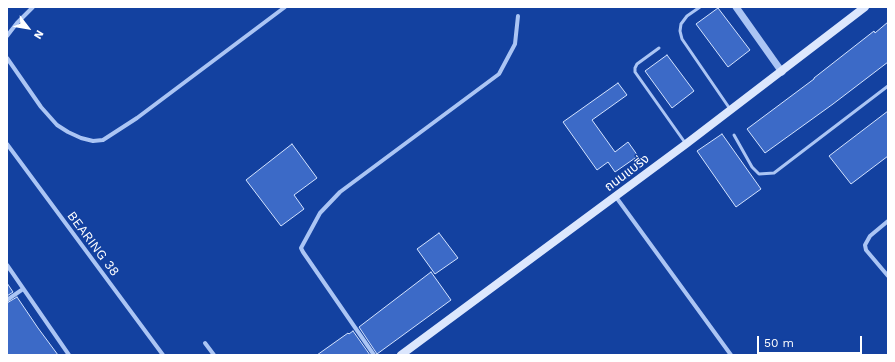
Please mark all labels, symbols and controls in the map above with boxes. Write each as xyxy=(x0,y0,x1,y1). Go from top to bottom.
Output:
north arrow xyxy=(8,8,48,48)
text: N xyxy=(31,28,46,41)
street label: ถนนแบริ่ง xyxy=(601,151,653,195)
street label: BEARING 38 xyxy=(64,209,122,279)
scale bar xyxy=(759,328,864,354)
text: 50 m xyxy=(764,336,794,350)

